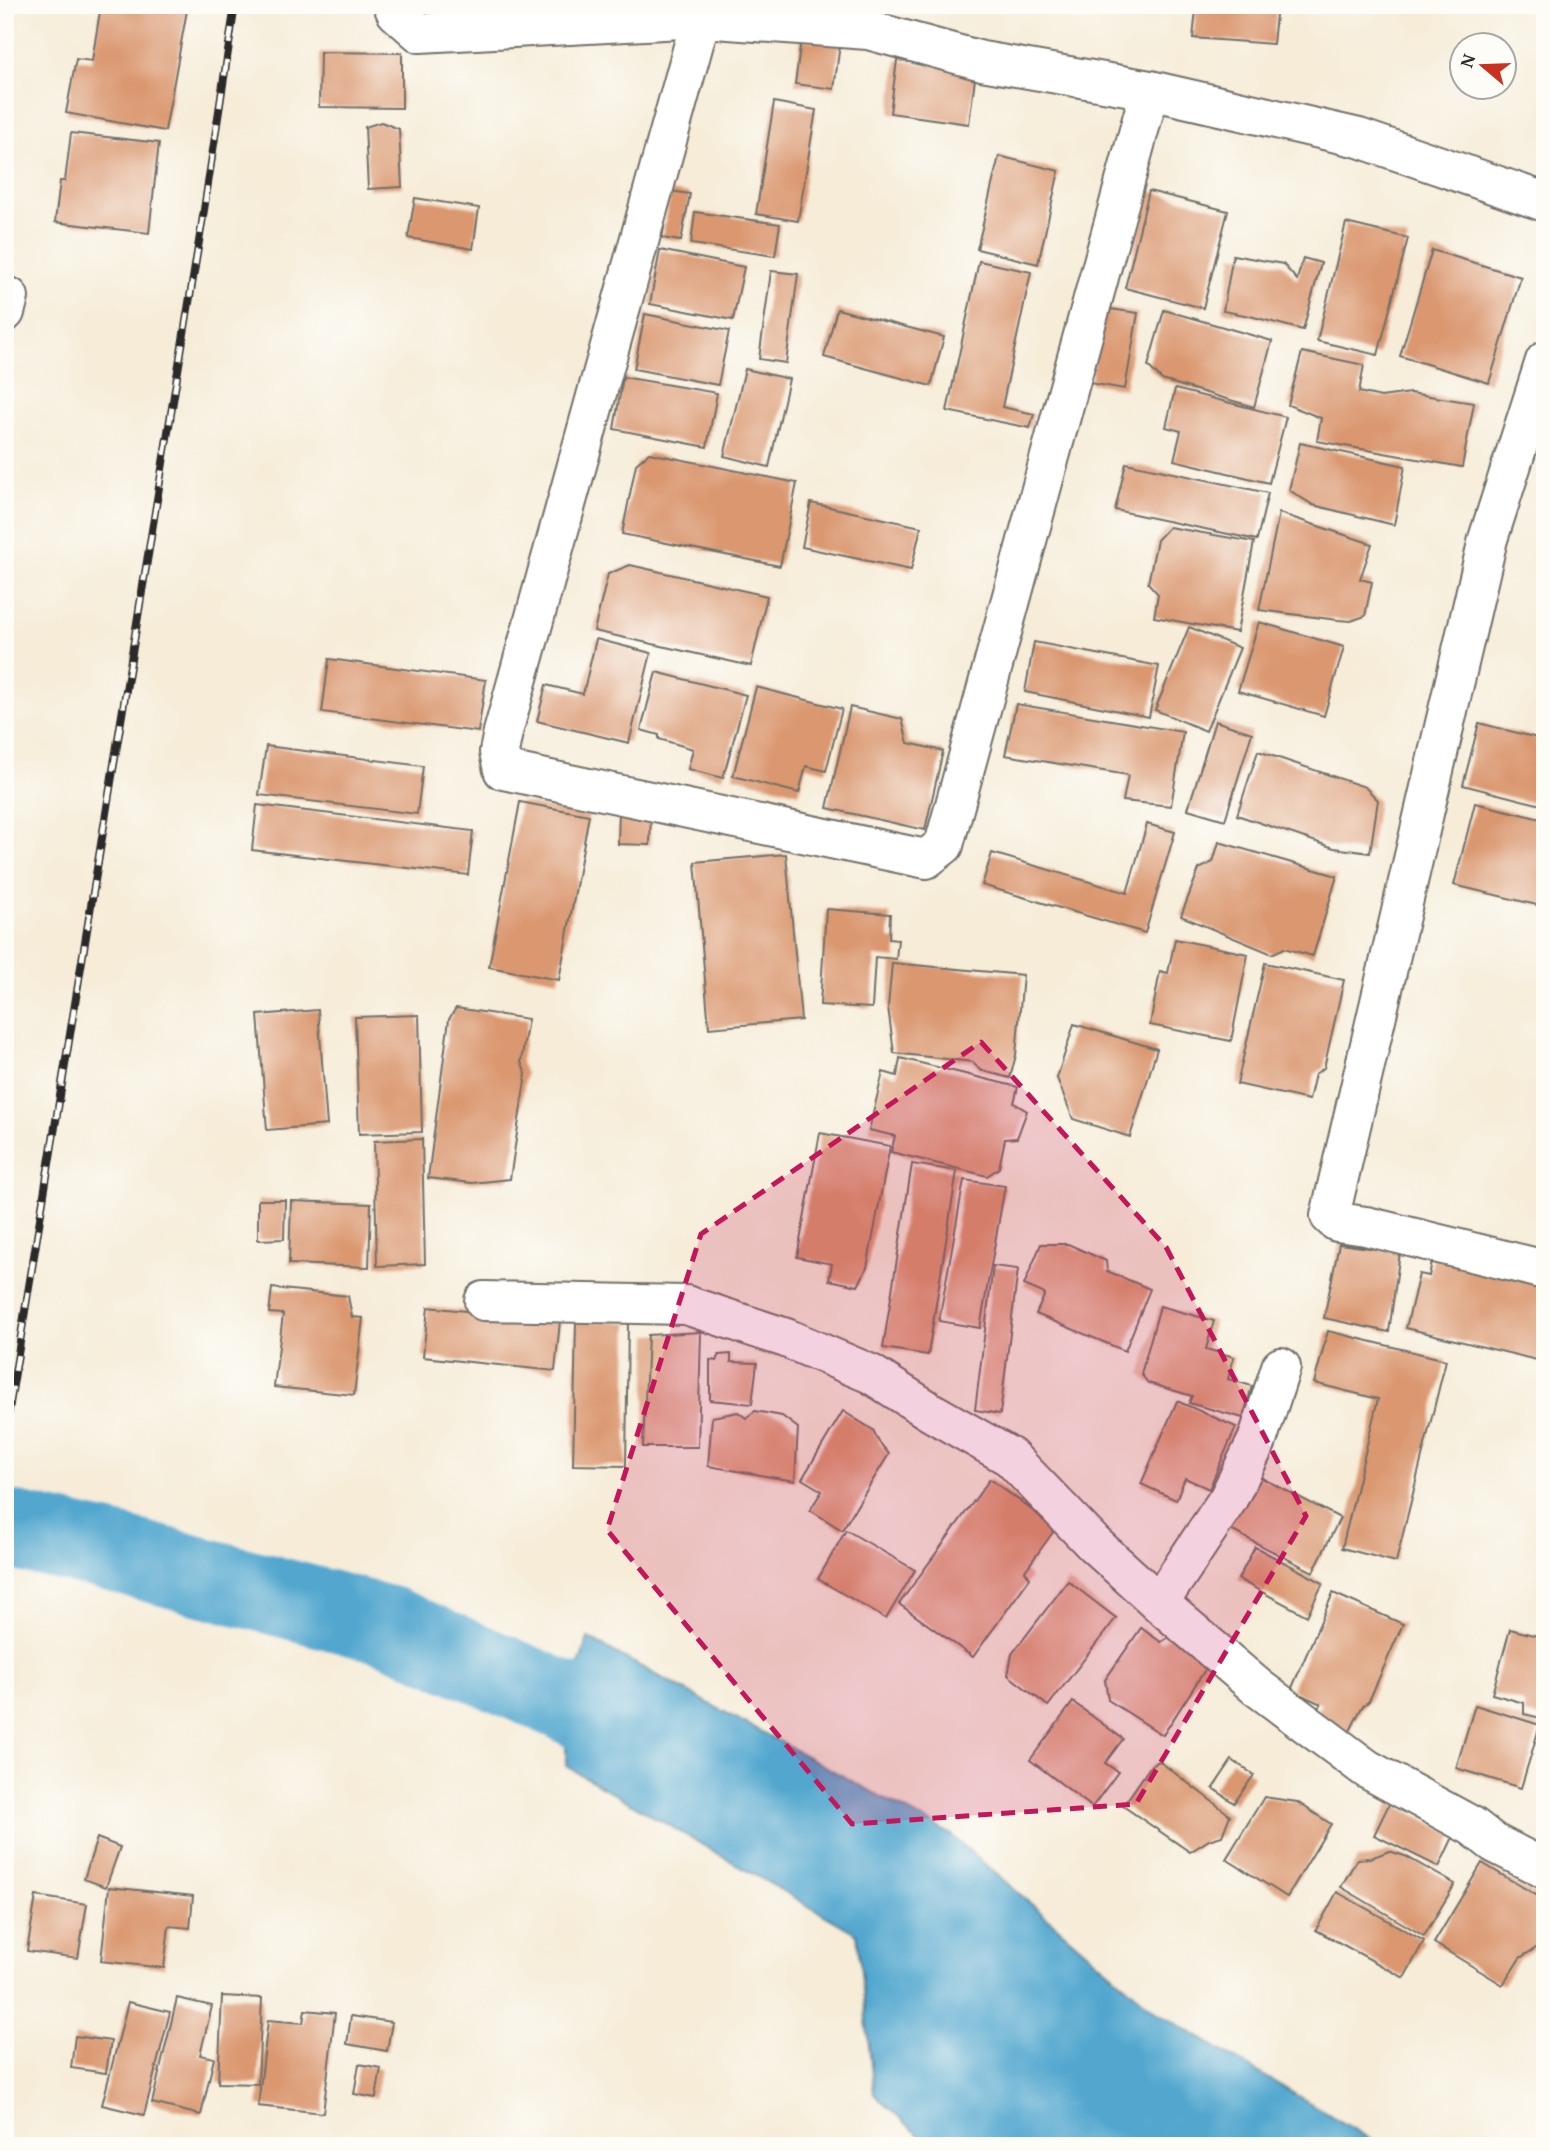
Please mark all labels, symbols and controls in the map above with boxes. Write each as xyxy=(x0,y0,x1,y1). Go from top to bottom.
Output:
north arrow xyxy=(1448,32,1518,102)
text: N xyxy=(1452,50,1482,71)

